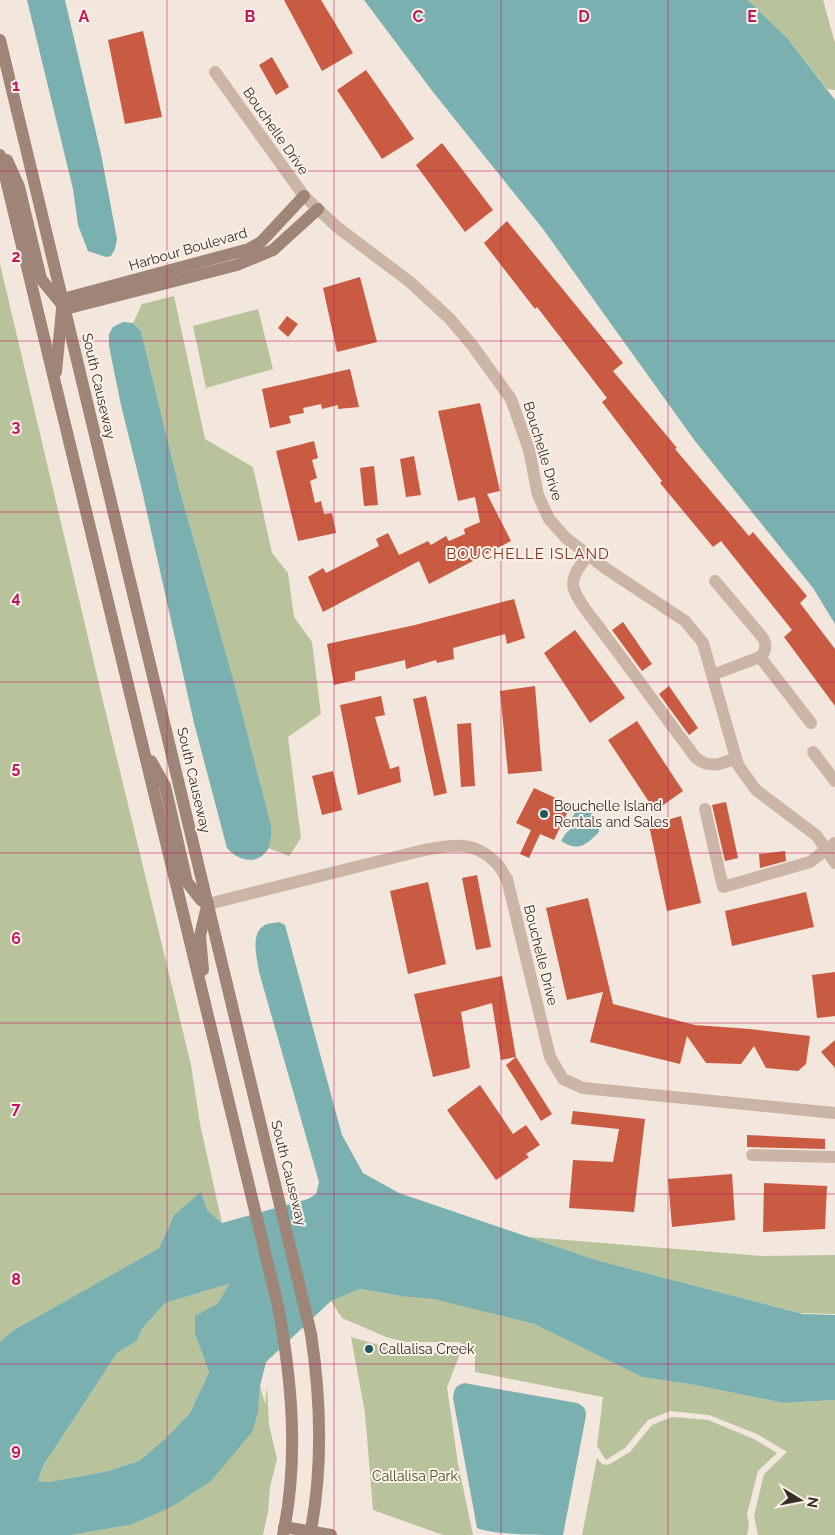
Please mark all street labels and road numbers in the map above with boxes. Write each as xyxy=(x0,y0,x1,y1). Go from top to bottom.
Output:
street label: Bouchelle Drive xyxy=(240,84,312,178)
street label: Harbour Boulevard xyxy=(127,224,249,274)
street label: South Causeway xyxy=(79,332,119,441)
street label: Bouchelle Drive xyxy=(520,399,566,503)
street label: South Causeway xyxy=(174,726,214,835)
street label: Bouchelle Drive xyxy=(521,903,561,1007)
street label: South Causeway xyxy=(268,1119,310,1228)

